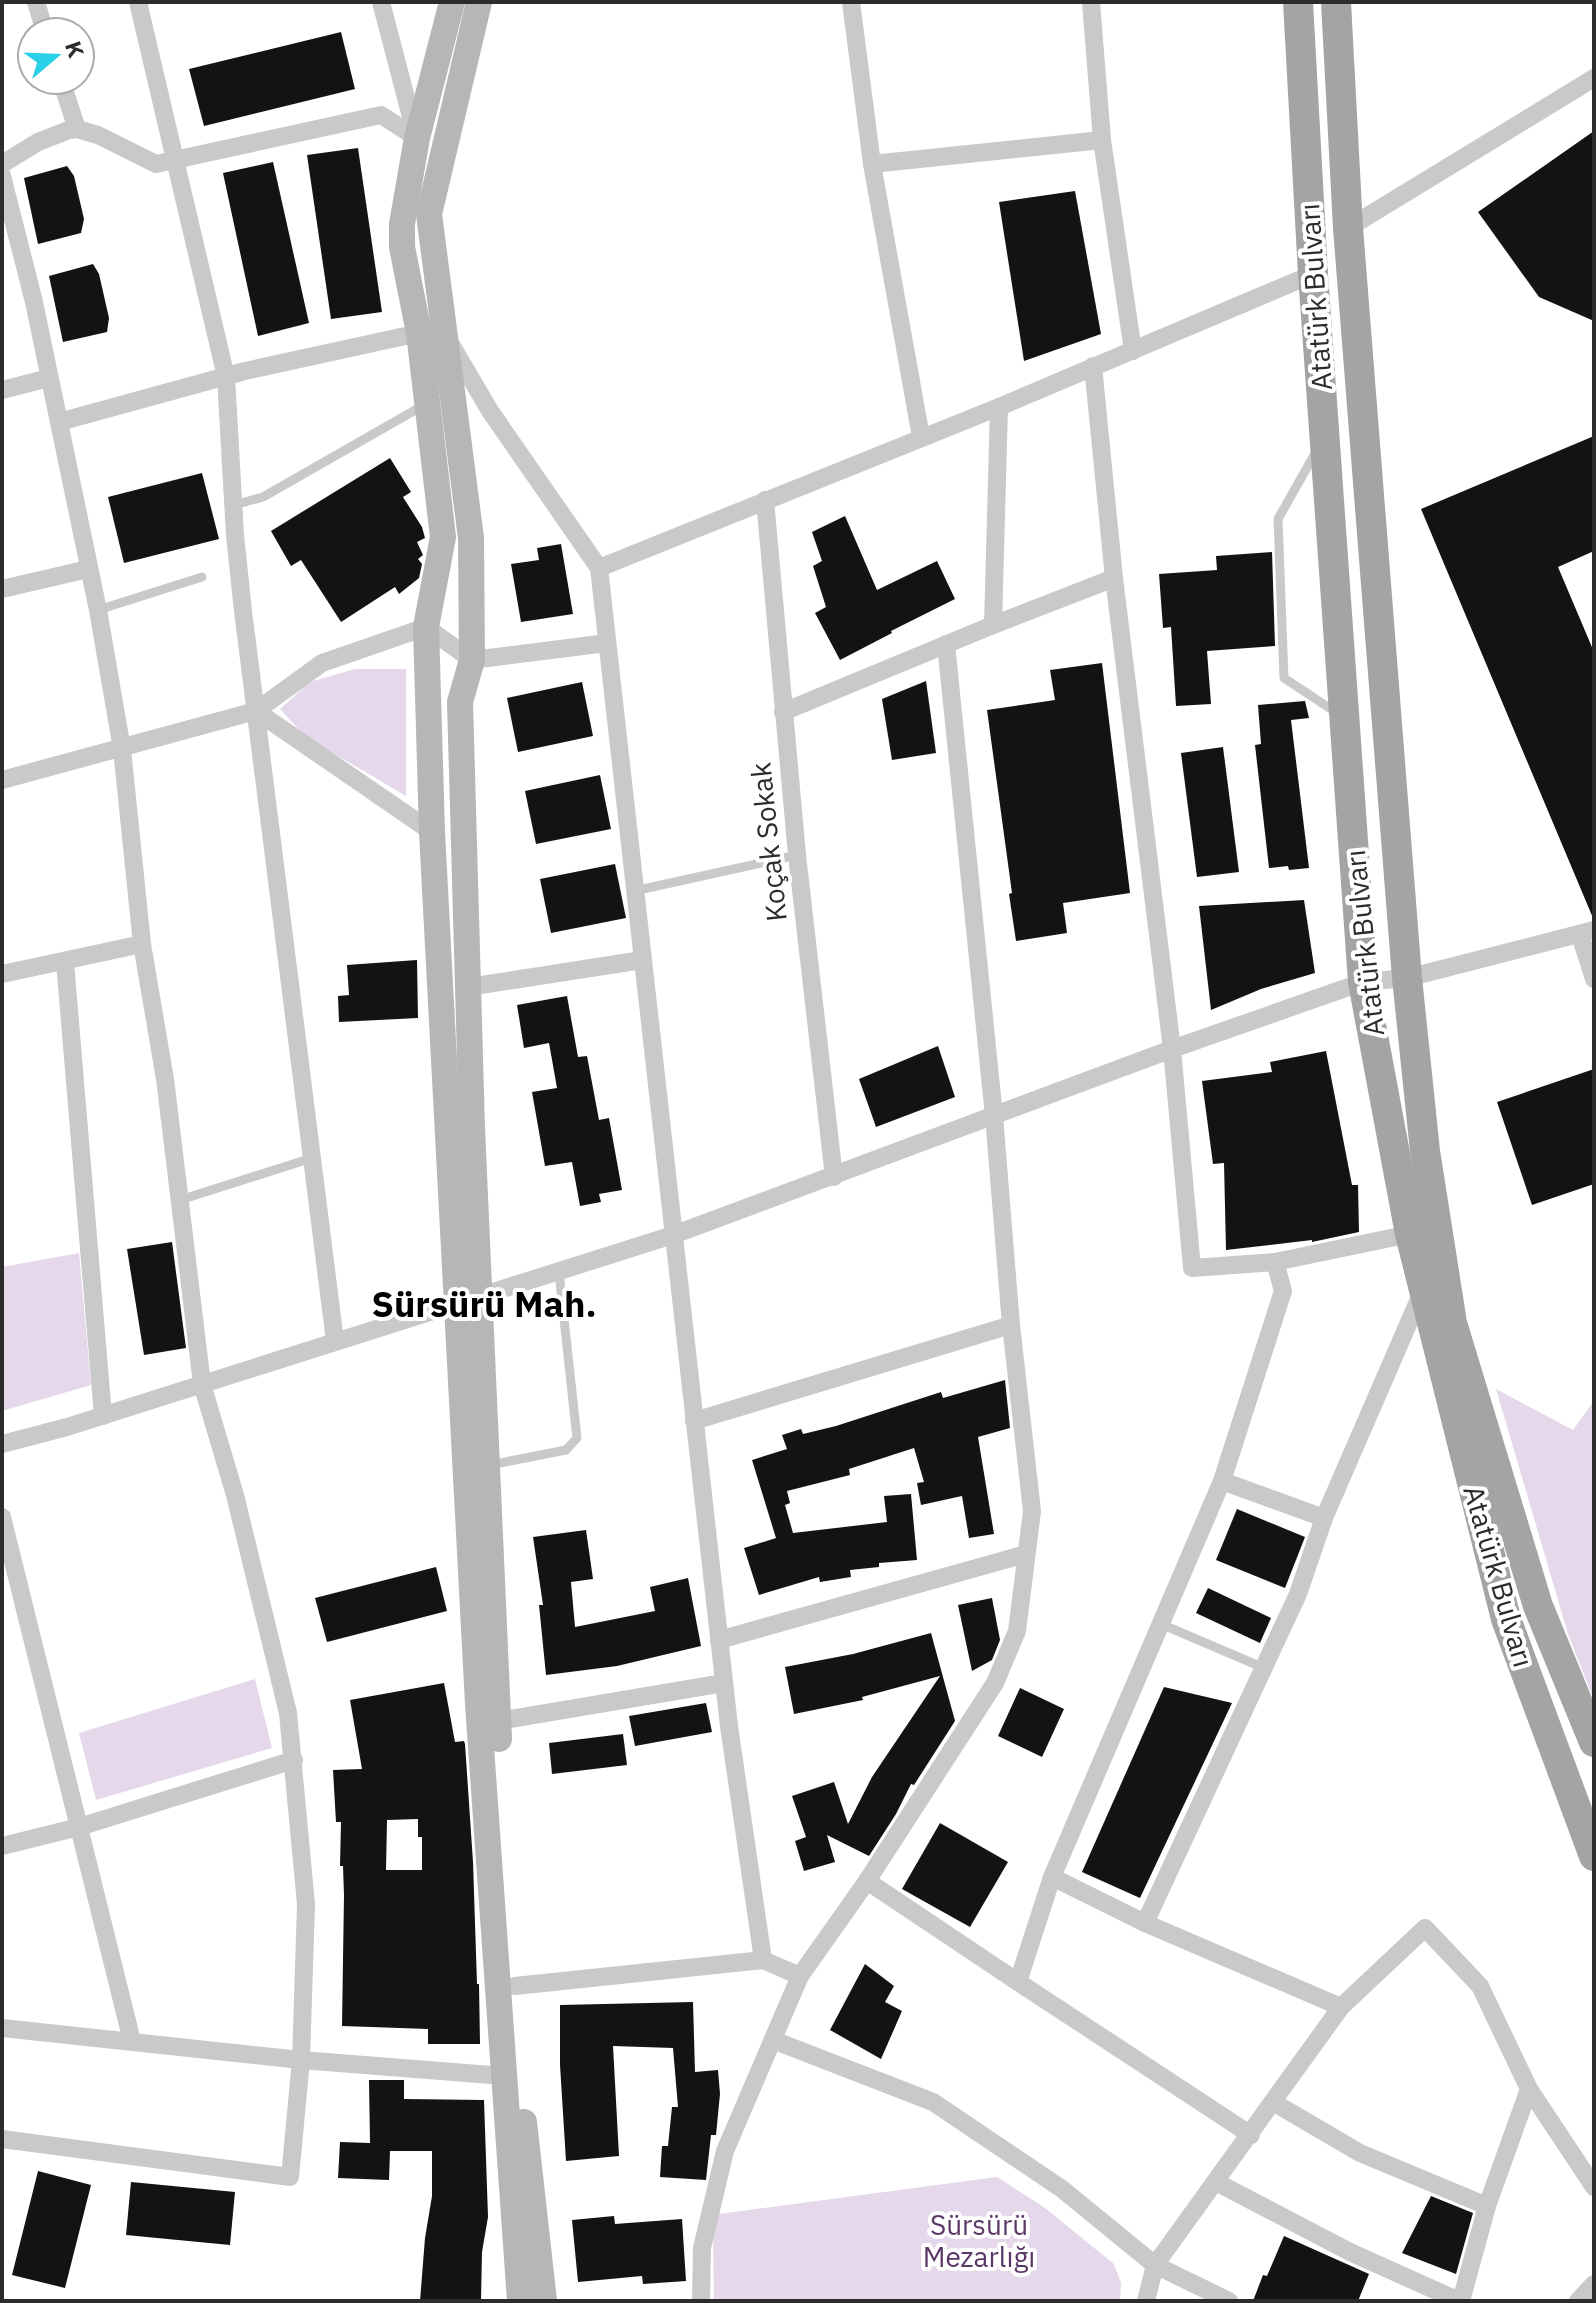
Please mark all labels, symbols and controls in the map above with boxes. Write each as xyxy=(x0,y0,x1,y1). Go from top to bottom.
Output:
north arrow xyxy=(16,16,96,96)
text: K xyxy=(59,37,92,62)
street label: Atatürk Bulvarı xyxy=(1290,202,1340,392)
street label: Koçak Sokak xyxy=(741,761,795,923)
street label: Atatürk Bulvarı xyxy=(1336,848,1392,1038)
district label: Sürsürü Mah. xyxy=(371,1280,597,1327)
street label: Atatürk Bulvarı xyxy=(1455,1481,1543,1671)
park label: Sürsürü Mezarlığı xyxy=(923,2206,1035,2275)

